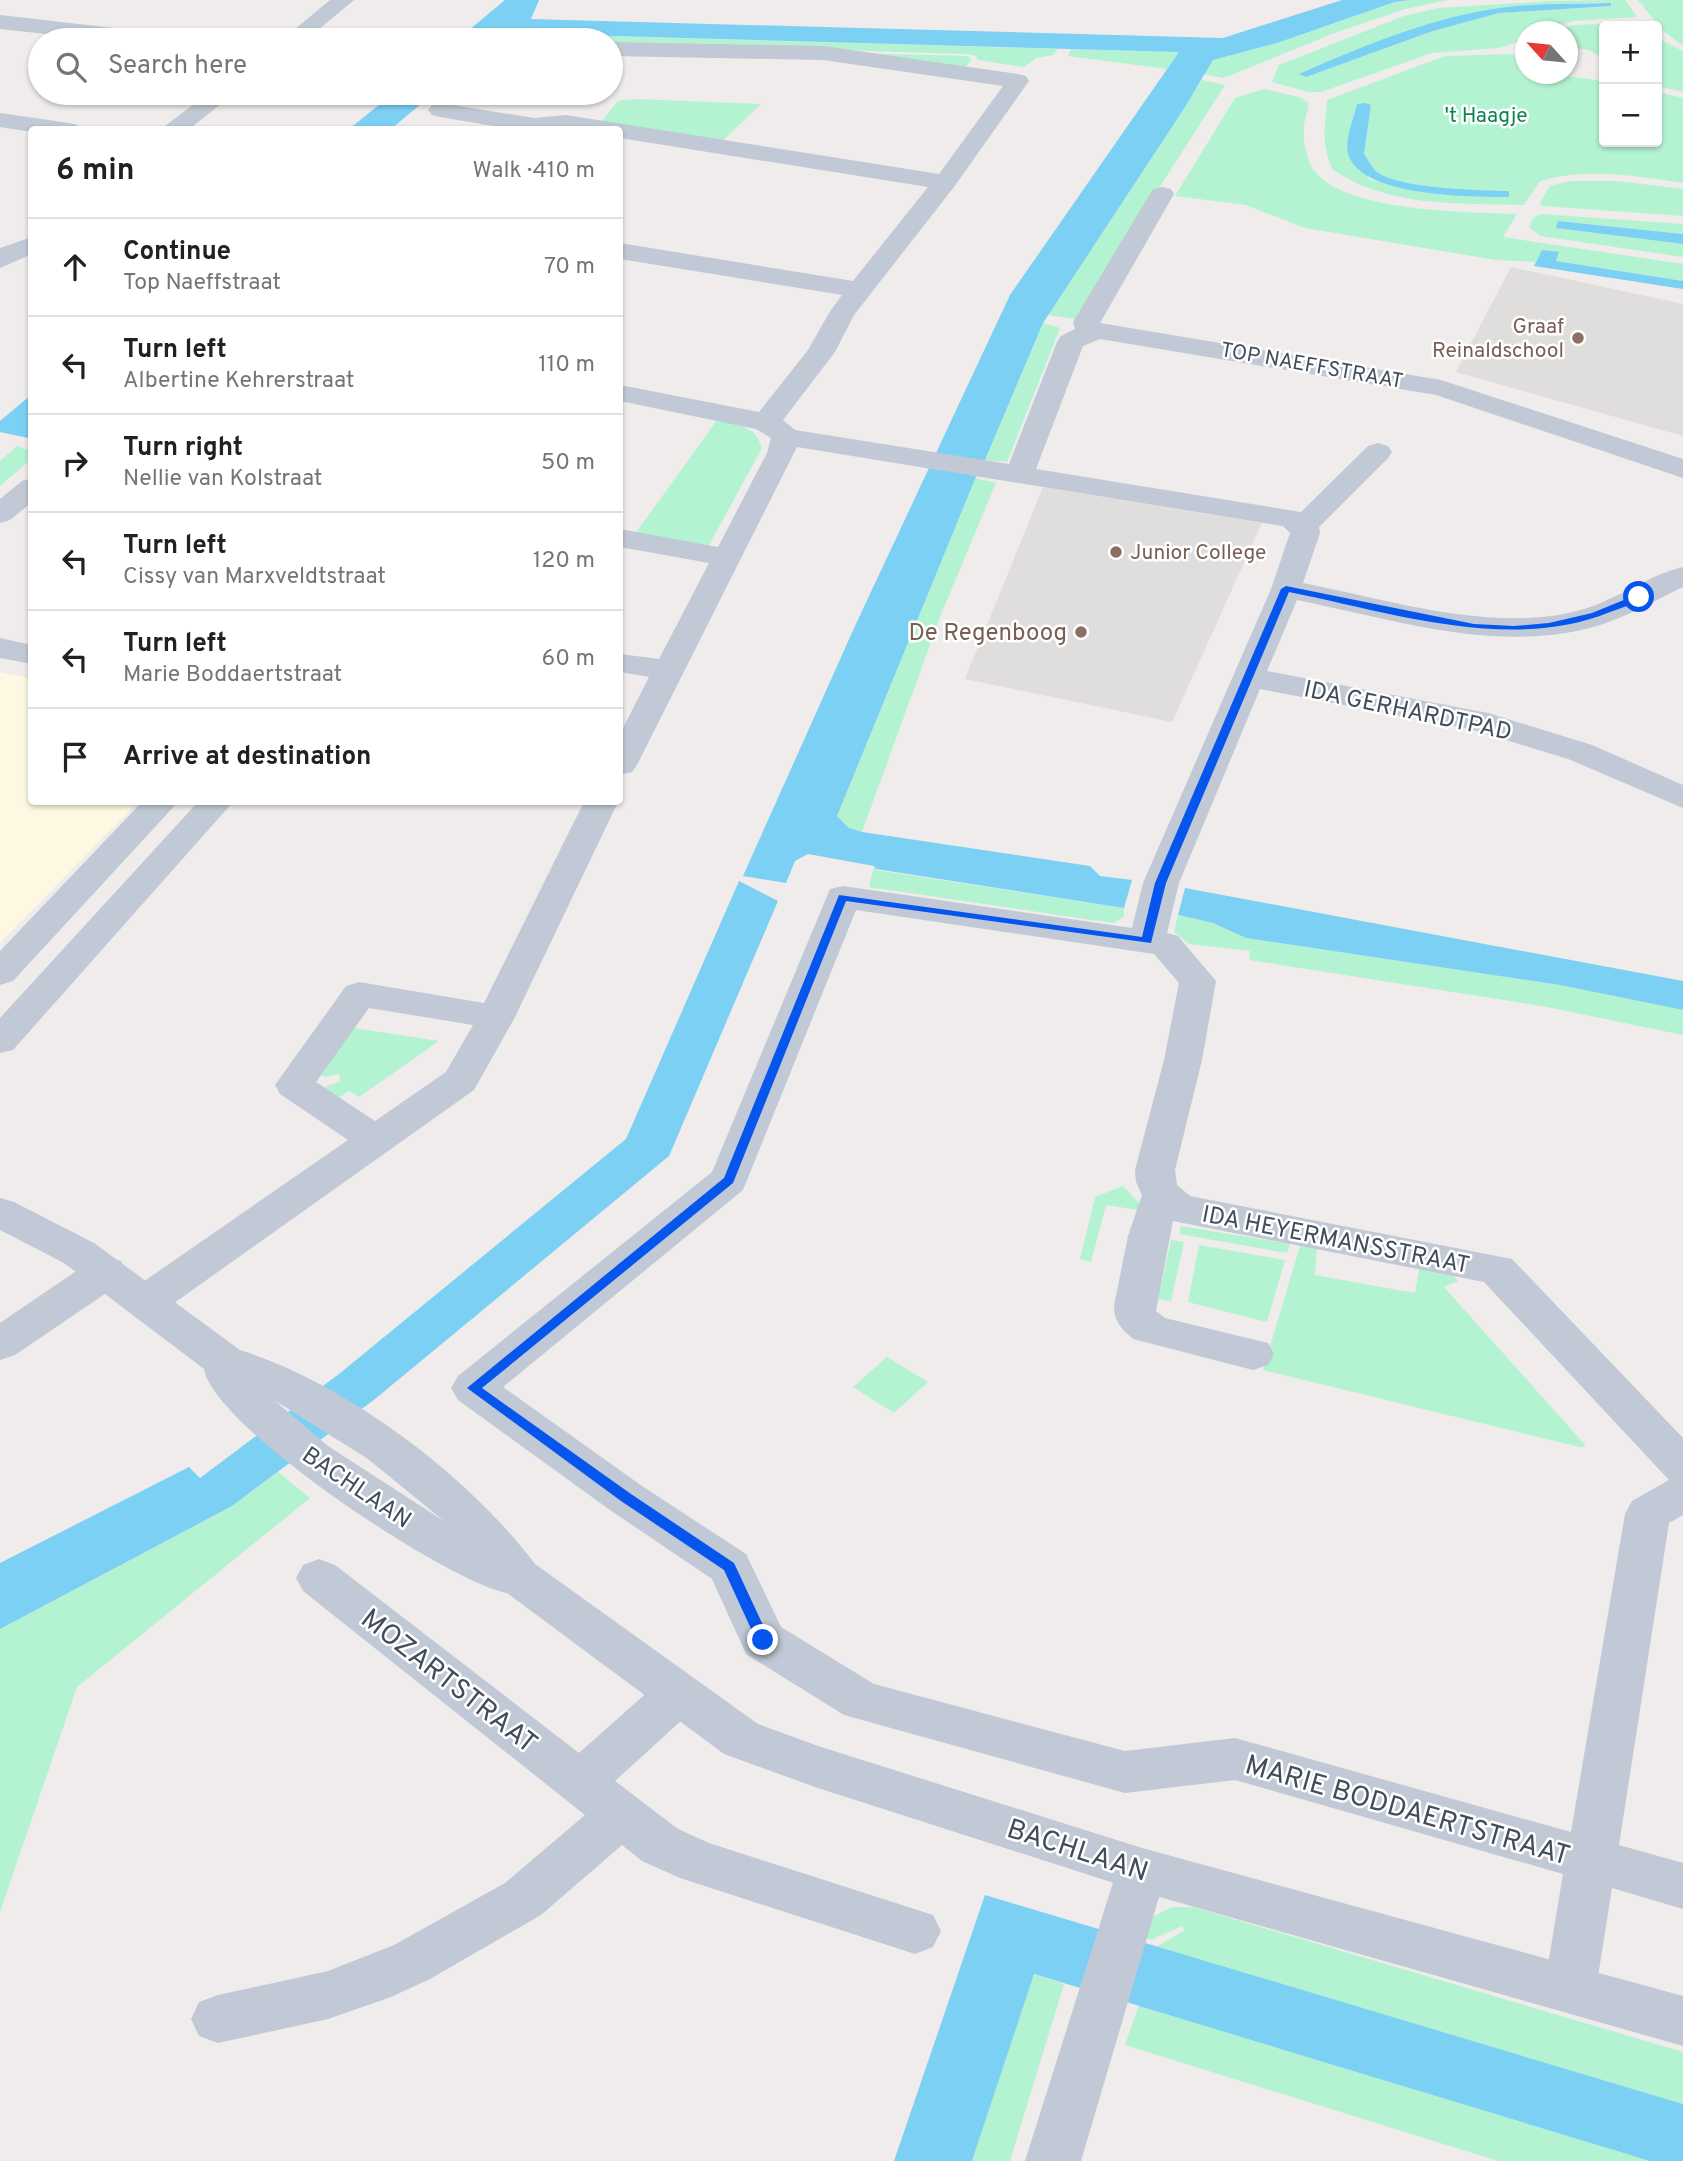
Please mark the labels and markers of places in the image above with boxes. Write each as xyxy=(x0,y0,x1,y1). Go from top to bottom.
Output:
place label: Graaf Reinaldschool xyxy=(1432,314,1564,365)
marker: Graaf Reinaldschool xyxy=(1570,330,1586,346)
place label: Junior College xyxy=(1130,540,1266,567)
marker: Junior College xyxy=(1108,544,1124,560)
place label: De Regenboog xyxy=(909,619,1067,649)
marker: De Regenboog xyxy=(1073,624,1089,640)

